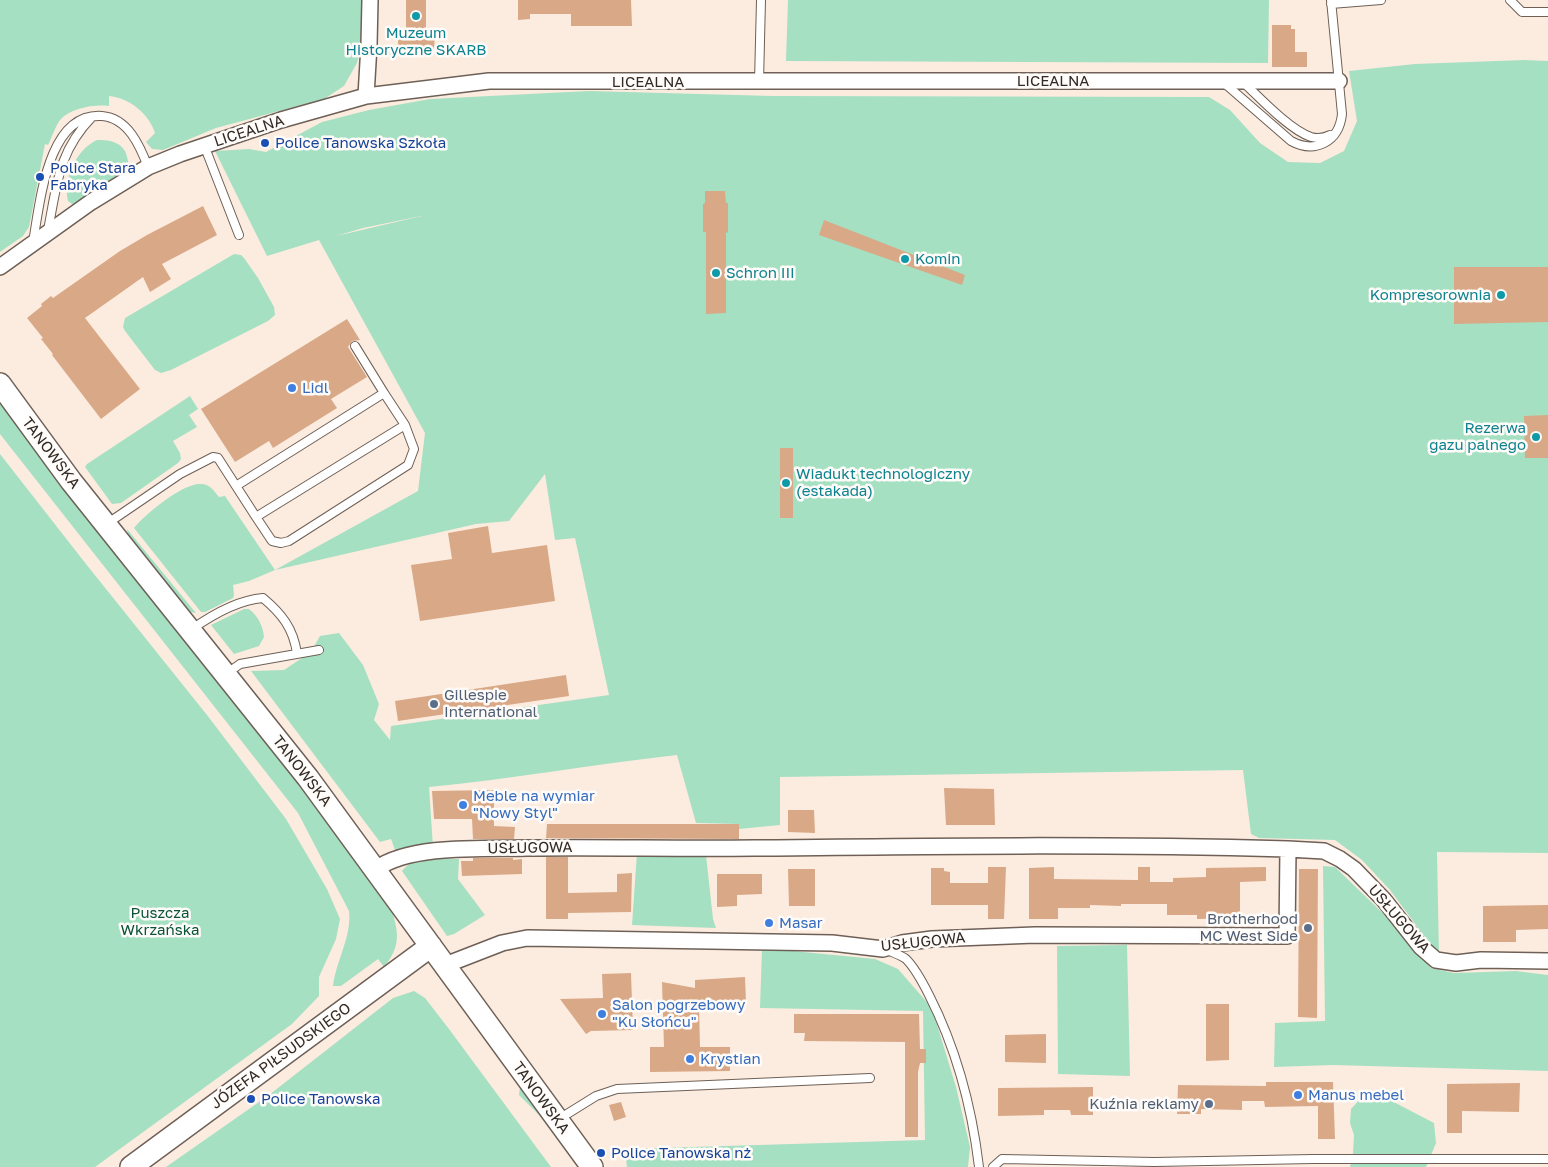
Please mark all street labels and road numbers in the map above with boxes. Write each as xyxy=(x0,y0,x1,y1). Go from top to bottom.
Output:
street label: LICEALNA xyxy=(1017,72,1089,90)
street label: LICEALNA xyxy=(612,73,684,91)
street label: LICEALNA xyxy=(212,111,286,151)
street label: TANOWSKA xyxy=(18,414,84,492)
street label: TANOWSKA xyxy=(269,732,335,810)
street label: USŁUGOWA xyxy=(487,838,573,858)
street label: USŁUGOWA xyxy=(1364,881,1434,957)
street label: USŁUGOWA xyxy=(880,929,966,955)
street label: JÓZEFA PIŁSUDSKIEGO xyxy=(207,999,355,1113)
street label: TANOWSKA xyxy=(509,1058,573,1138)

